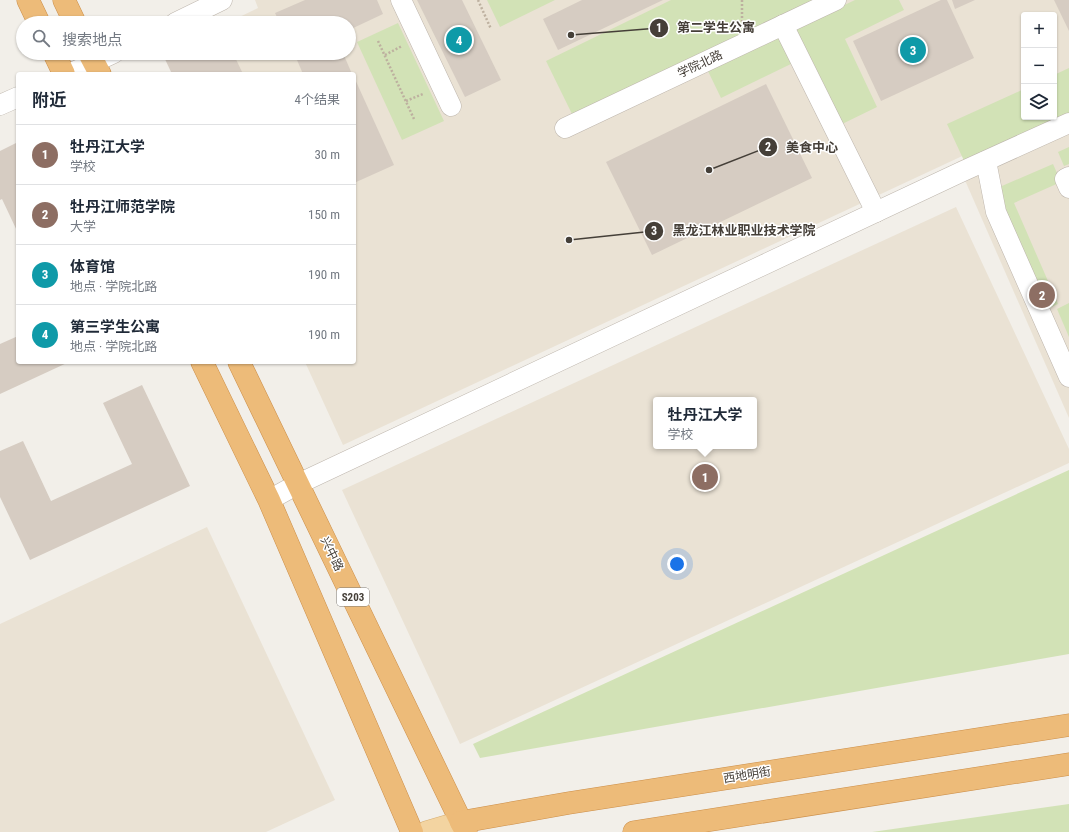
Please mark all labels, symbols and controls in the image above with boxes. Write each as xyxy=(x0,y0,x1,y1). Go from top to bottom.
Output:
map controls xyxy=(1021,12,1057,120)
button: + xyxy=(1021,12,1057,48)
callout: 第二学生公寓 xyxy=(649,15,763,40)
search box xyxy=(16,16,356,60)
text: 第二学生公寓 xyxy=(677,20,755,35)
text: 1 xyxy=(656,21,662,35)
pin: 4 xyxy=(446,25,472,55)
icon: search xyxy=(30,27,52,49)
text: 搜索地点 xyxy=(62,31,122,49)
pin: 3 xyxy=(900,35,926,65)
street label: 学院北路 xyxy=(675,48,725,80)
button: − xyxy=(1021,48,1057,84)
button: layers xyxy=(1021,84,1057,120)
text: 附近 xyxy=(32,90,66,110)
text: 4个结果 xyxy=(295,92,340,107)
callout: 美食中心 xyxy=(758,135,846,160)
text: 牡丹江大学 xyxy=(70,138,145,156)
text: 2 xyxy=(765,140,771,154)
text: 美食中心 xyxy=(786,140,838,155)
text: 1 xyxy=(42,147,48,162)
text: 30 m xyxy=(314,147,340,162)
text: 学校 xyxy=(70,159,96,174)
text: 牡丹江师范学院 xyxy=(70,198,175,216)
text: 2 xyxy=(42,207,48,222)
text: 150 m xyxy=(308,207,340,222)
callout: 黑龙江林业职业技术学院 xyxy=(644,218,823,243)
text: 大学 xyxy=(70,219,96,234)
text: 黑龙江林业职业技术学院 xyxy=(672,223,816,238)
text: 3 xyxy=(651,224,657,238)
text: 体育馆 xyxy=(70,258,115,276)
text: 3 xyxy=(42,267,48,282)
text: 190 m xyxy=(308,267,340,282)
text: 地点 · 学院北路 xyxy=(70,279,157,294)
pin: 2 xyxy=(1029,280,1055,310)
text: 第三学生公寓 xyxy=(70,318,160,336)
text: 4 xyxy=(42,327,48,342)
text: 190 m xyxy=(308,327,340,342)
text: 地点 · 学院北路 xyxy=(70,339,157,354)
popup xyxy=(653,397,757,449)
text: 牡丹江大学 xyxy=(667,406,743,424)
text: 学校 xyxy=(667,427,694,442)
pin: 1 xyxy=(692,462,718,492)
street label: 兴中路 xyxy=(318,535,346,573)
your location xyxy=(667,554,687,574)
road number: S203 xyxy=(337,588,369,606)
street label: 西地明街 xyxy=(722,764,772,786)

